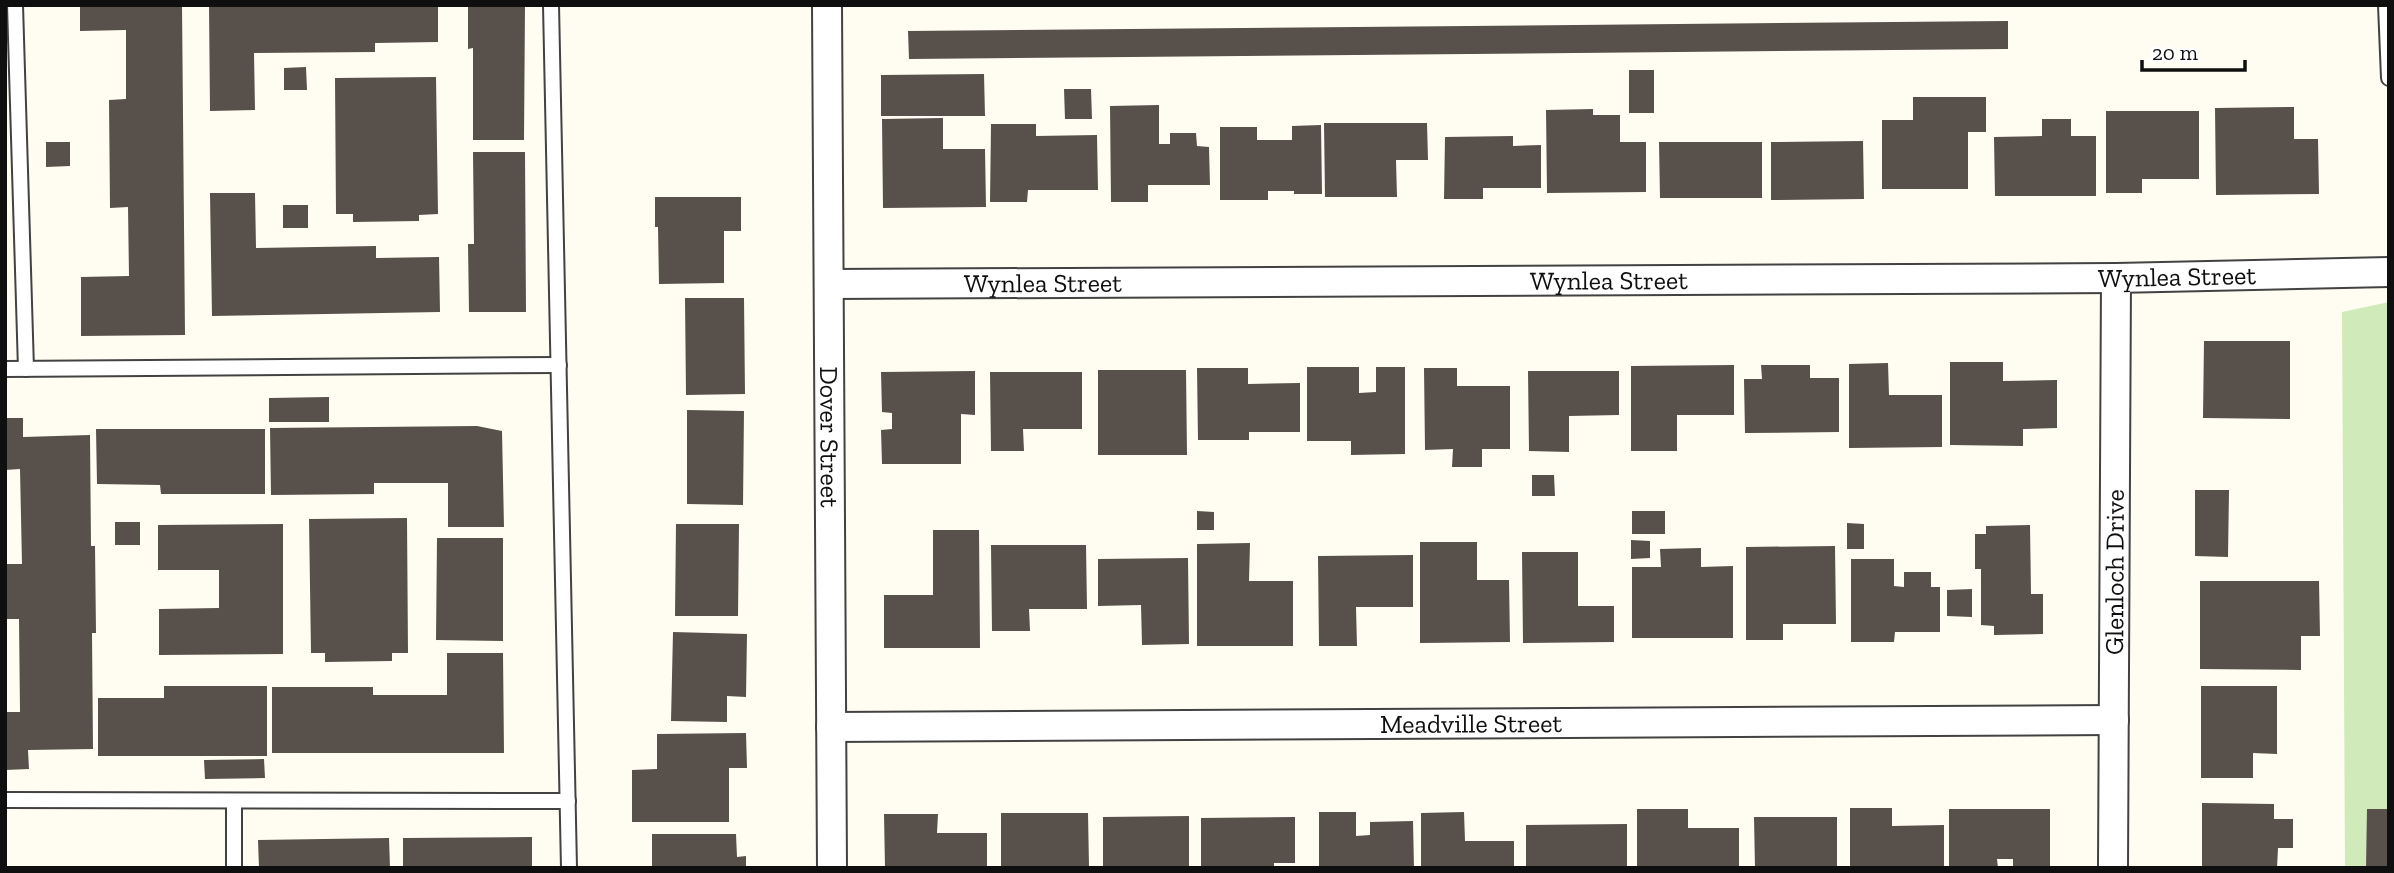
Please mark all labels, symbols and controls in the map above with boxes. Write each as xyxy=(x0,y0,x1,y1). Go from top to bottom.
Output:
scale bar xyxy=(2142,28,2245,72)
text: 20 m xyxy=(2152,40,2198,65)
street label: Wynlea Street xyxy=(2098,259,2257,294)
street label: Wynlea Street xyxy=(1530,264,1688,297)
street label: Wynlea Street xyxy=(964,267,1122,299)
street label: Dover Street xyxy=(813,366,846,508)
street label: Glenloch Drive xyxy=(2098,489,2131,655)
street label: Meadville Street xyxy=(1380,707,1563,740)

